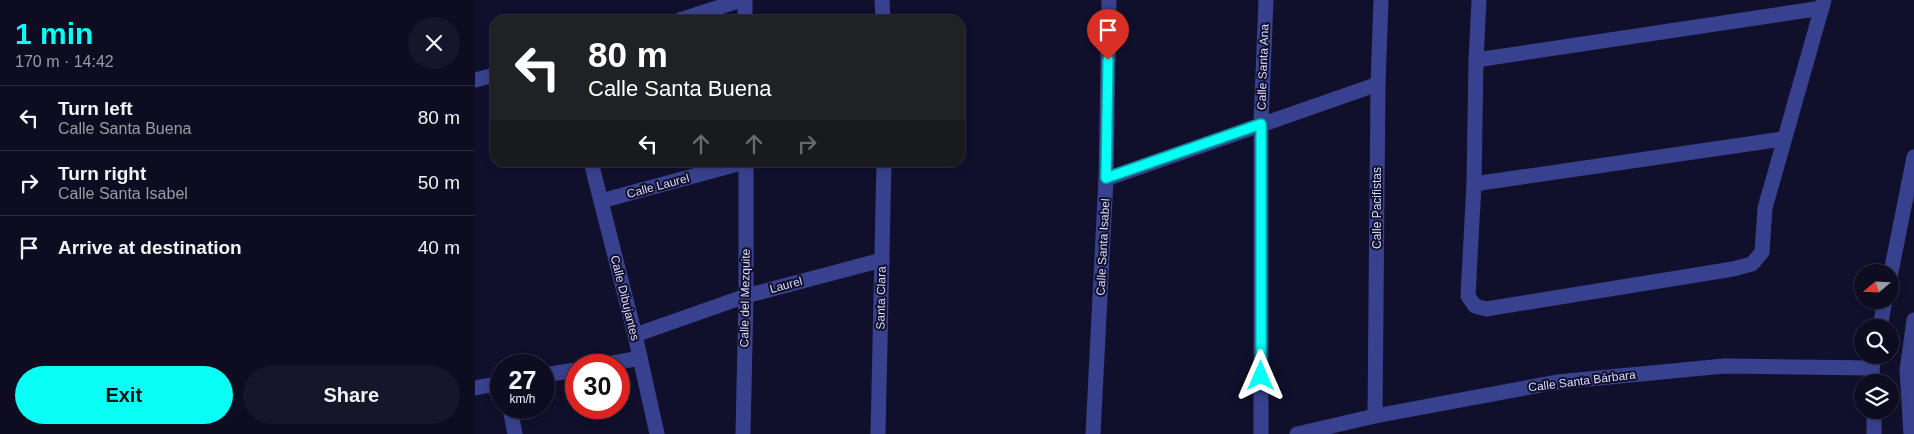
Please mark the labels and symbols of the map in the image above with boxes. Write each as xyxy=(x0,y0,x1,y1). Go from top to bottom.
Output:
pin xyxy=(1087,9,1129,60)
street label: Calle Santa Ana xyxy=(1255,23,1272,110)
street label: Calle Pacifistas xyxy=(1370,167,1384,249)
street label: Calle Laurel xyxy=(625,171,691,201)
street label: Calle Santa Isabel xyxy=(1093,198,1113,296)
street label: Calle del Mezquite xyxy=(737,248,753,347)
street label: Calle Dibujantes xyxy=(608,254,642,342)
north arrow xyxy=(1854,264,1899,309)
street label: Santa Clara xyxy=(873,266,889,330)
street label: Laurel xyxy=(768,274,804,296)
position arrow xyxy=(1234,349,1286,401)
speed limit sign: 30 xyxy=(565,354,630,419)
street label: Calle Santa Bárbara xyxy=(1528,367,1637,395)

